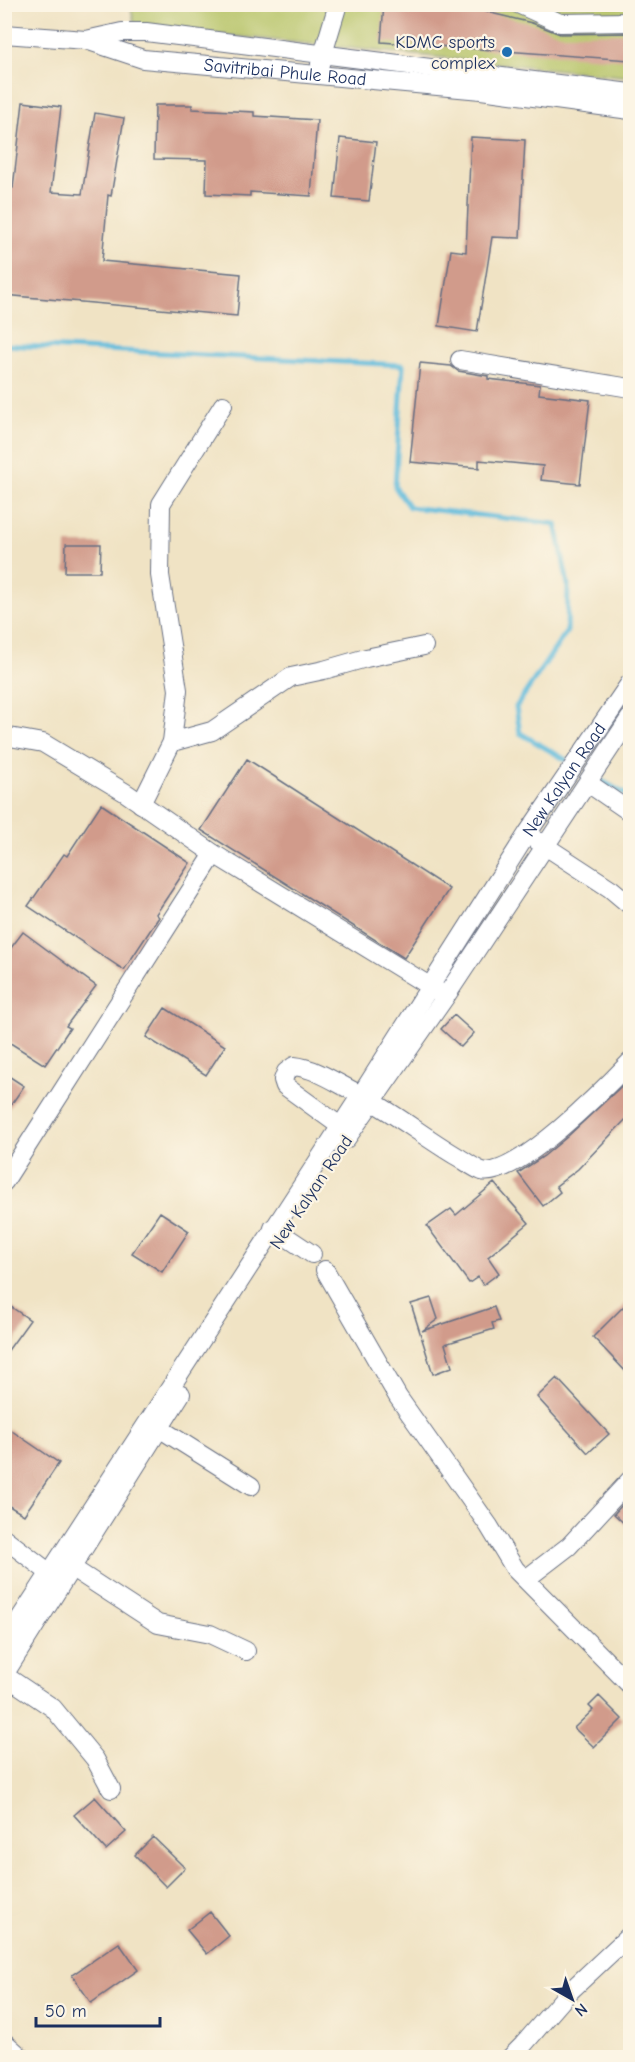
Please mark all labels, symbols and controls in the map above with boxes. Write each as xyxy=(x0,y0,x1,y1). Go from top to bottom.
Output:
place label: KDMC sports complex xyxy=(395,32,495,74)
marker: KDMC sports complex xyxy=(500,45,514,59)
street label: Savitribai Phule Road xyxy=(203,55,367,90)
street label: New Kalyan Road xyxy=(518,719,611,841)
street label: New Kalyan Road xyxy=(266,1131,357,1253)
north arrow xyxy=(542,1969,602,2029)
scale bar xyxy=(36,1990,160,2028)
text: N xyxy=(571,1999,591,2020)
text: 50 m xyxy=(45,2001,87,2022)

